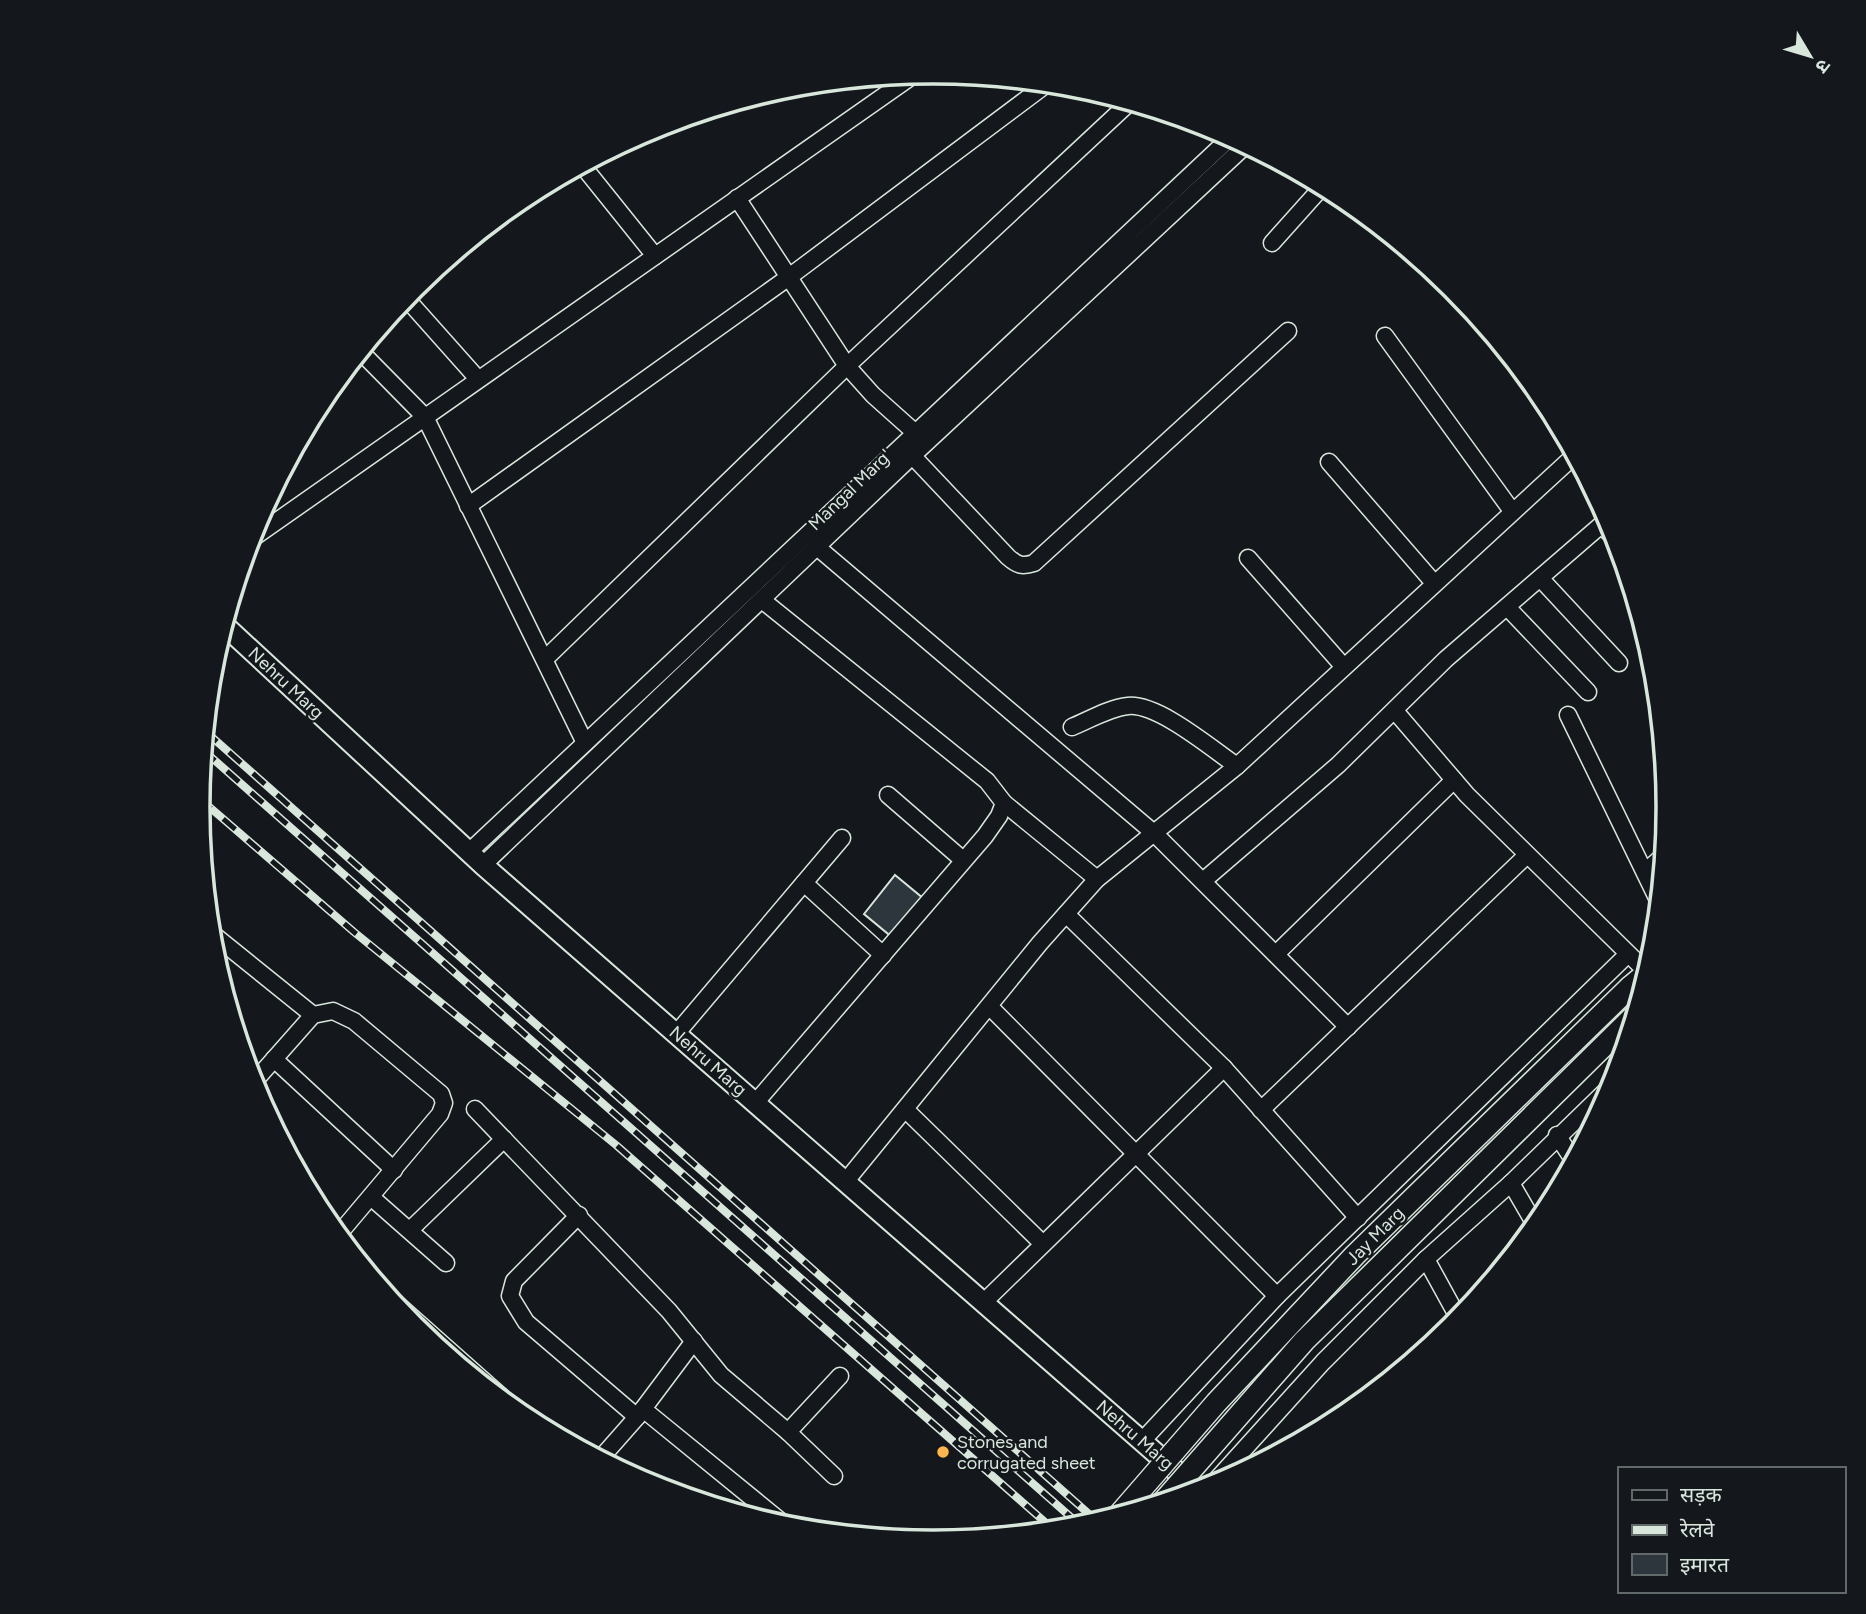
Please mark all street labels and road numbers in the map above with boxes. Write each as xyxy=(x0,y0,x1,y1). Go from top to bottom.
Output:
street label: Mangal Marg' xyxy=(804,445,896,535)
street label: Nehru Marg xyxy=(244,642,328,724)
street label: Nehru Marg xyxy=(665,1021,751,1101)
street label: Jay Marg xyxy=(1341,1202,1409,1270)
street label: Nehru Marg xyxy=(1092,1395,1178,1475)

